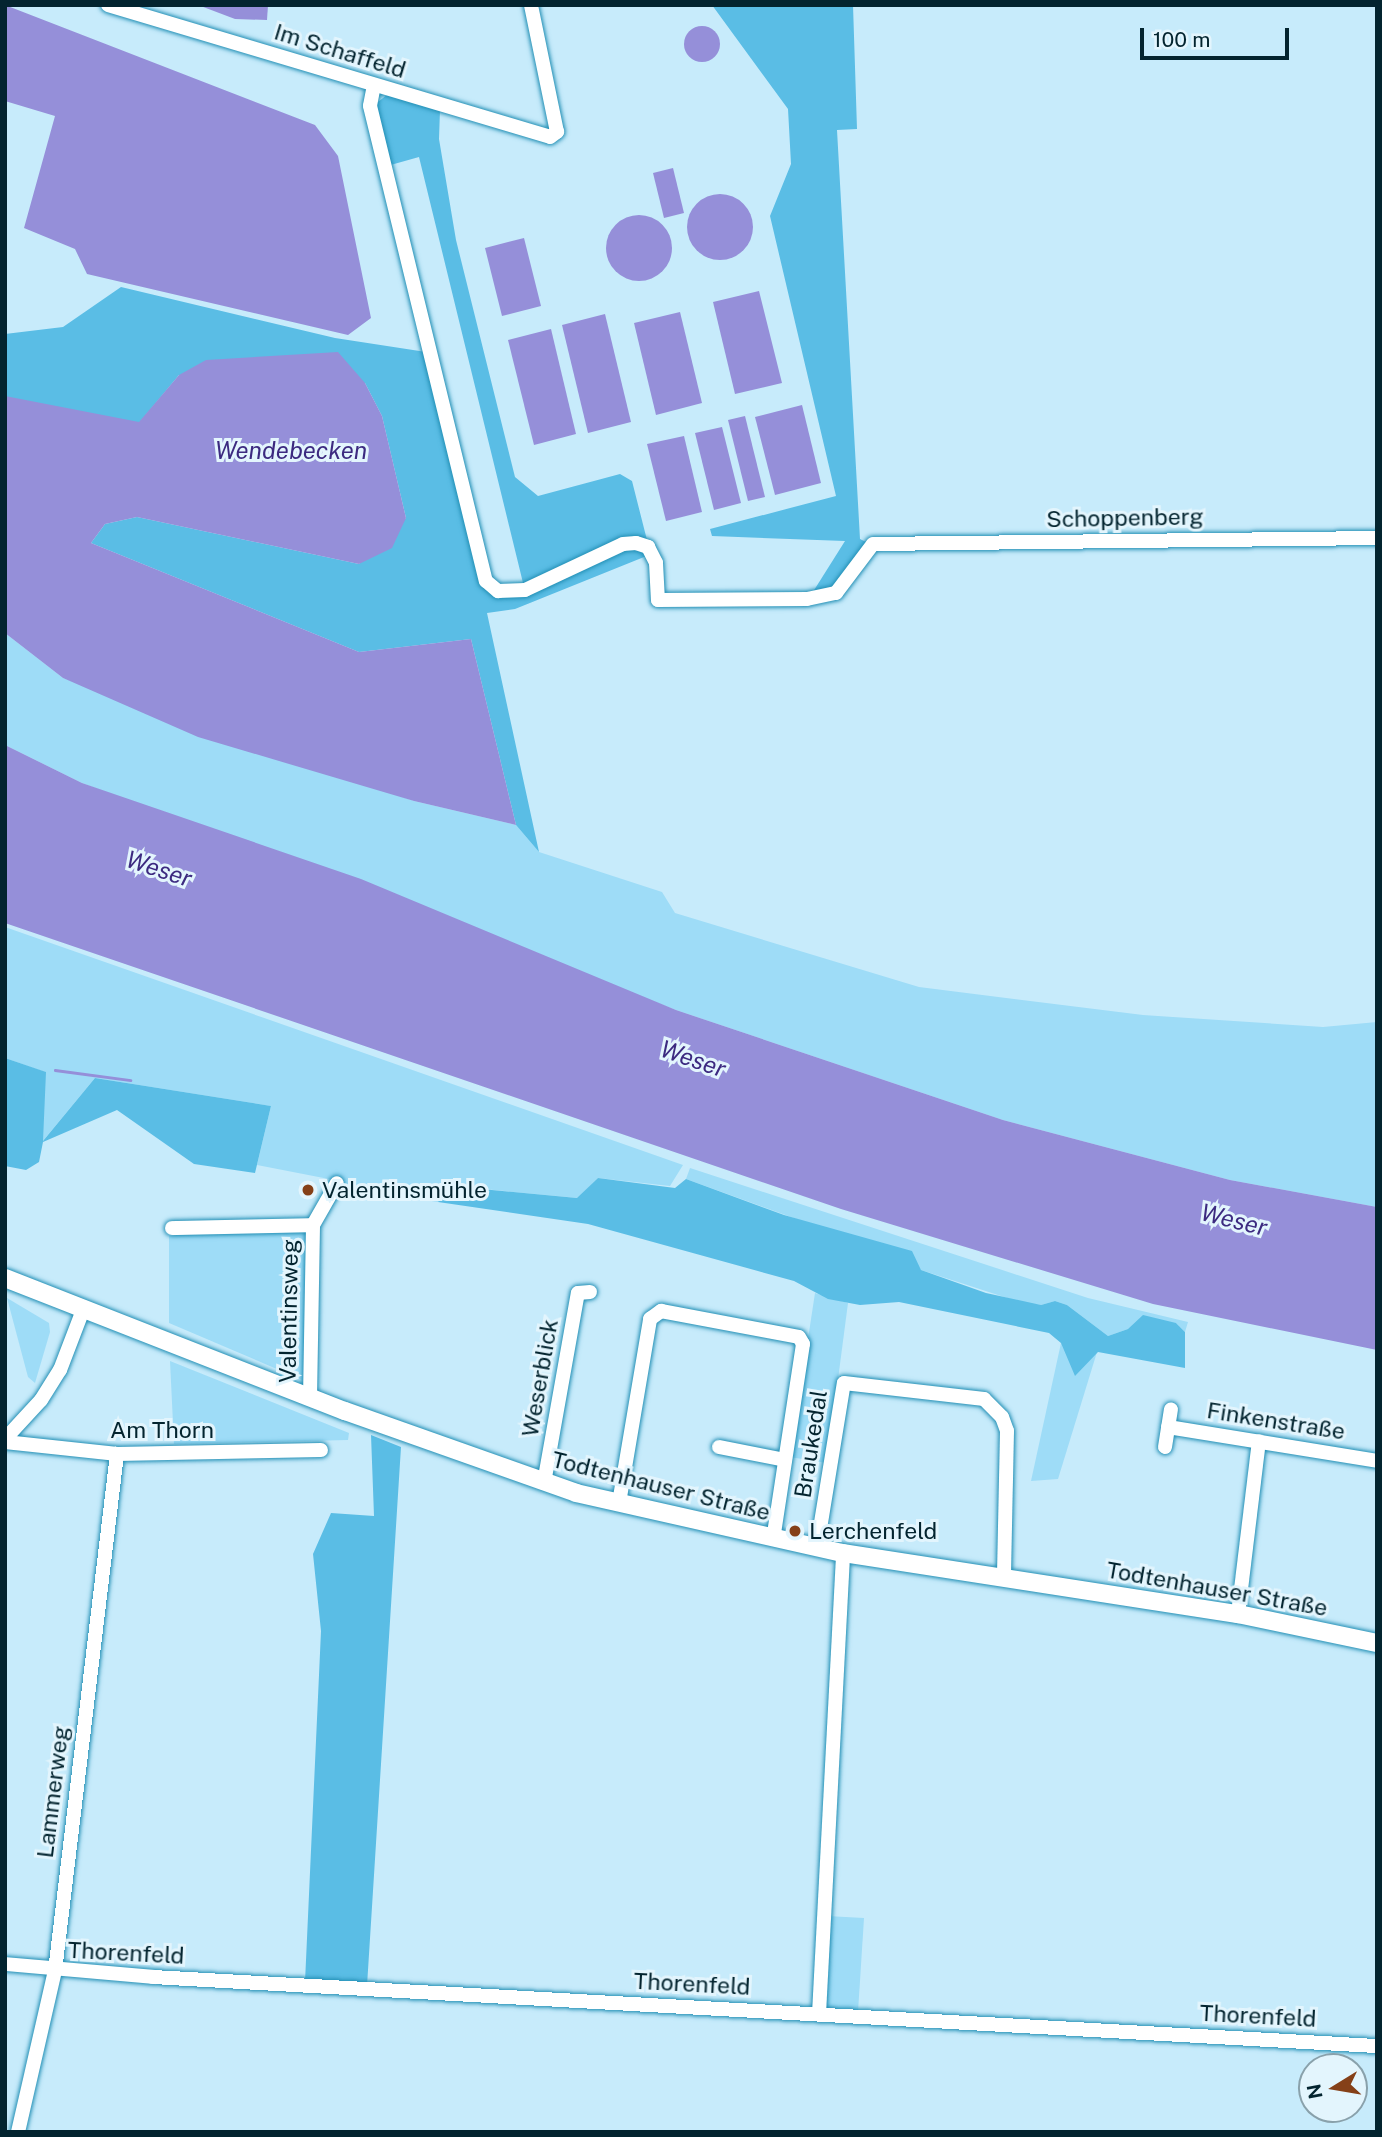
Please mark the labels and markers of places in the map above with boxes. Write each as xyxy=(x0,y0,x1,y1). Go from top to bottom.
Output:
place label: Valentinsmühle xyxy=(322,1176,487,1204)
marker: Valentinsmühle xyxy=(300,1182,316,1198)
place label: Lerchenfeld xyxy=(809,1517,937,1545)
marker: Lerchenfeld xyxy=(787,1523,803,1539)

